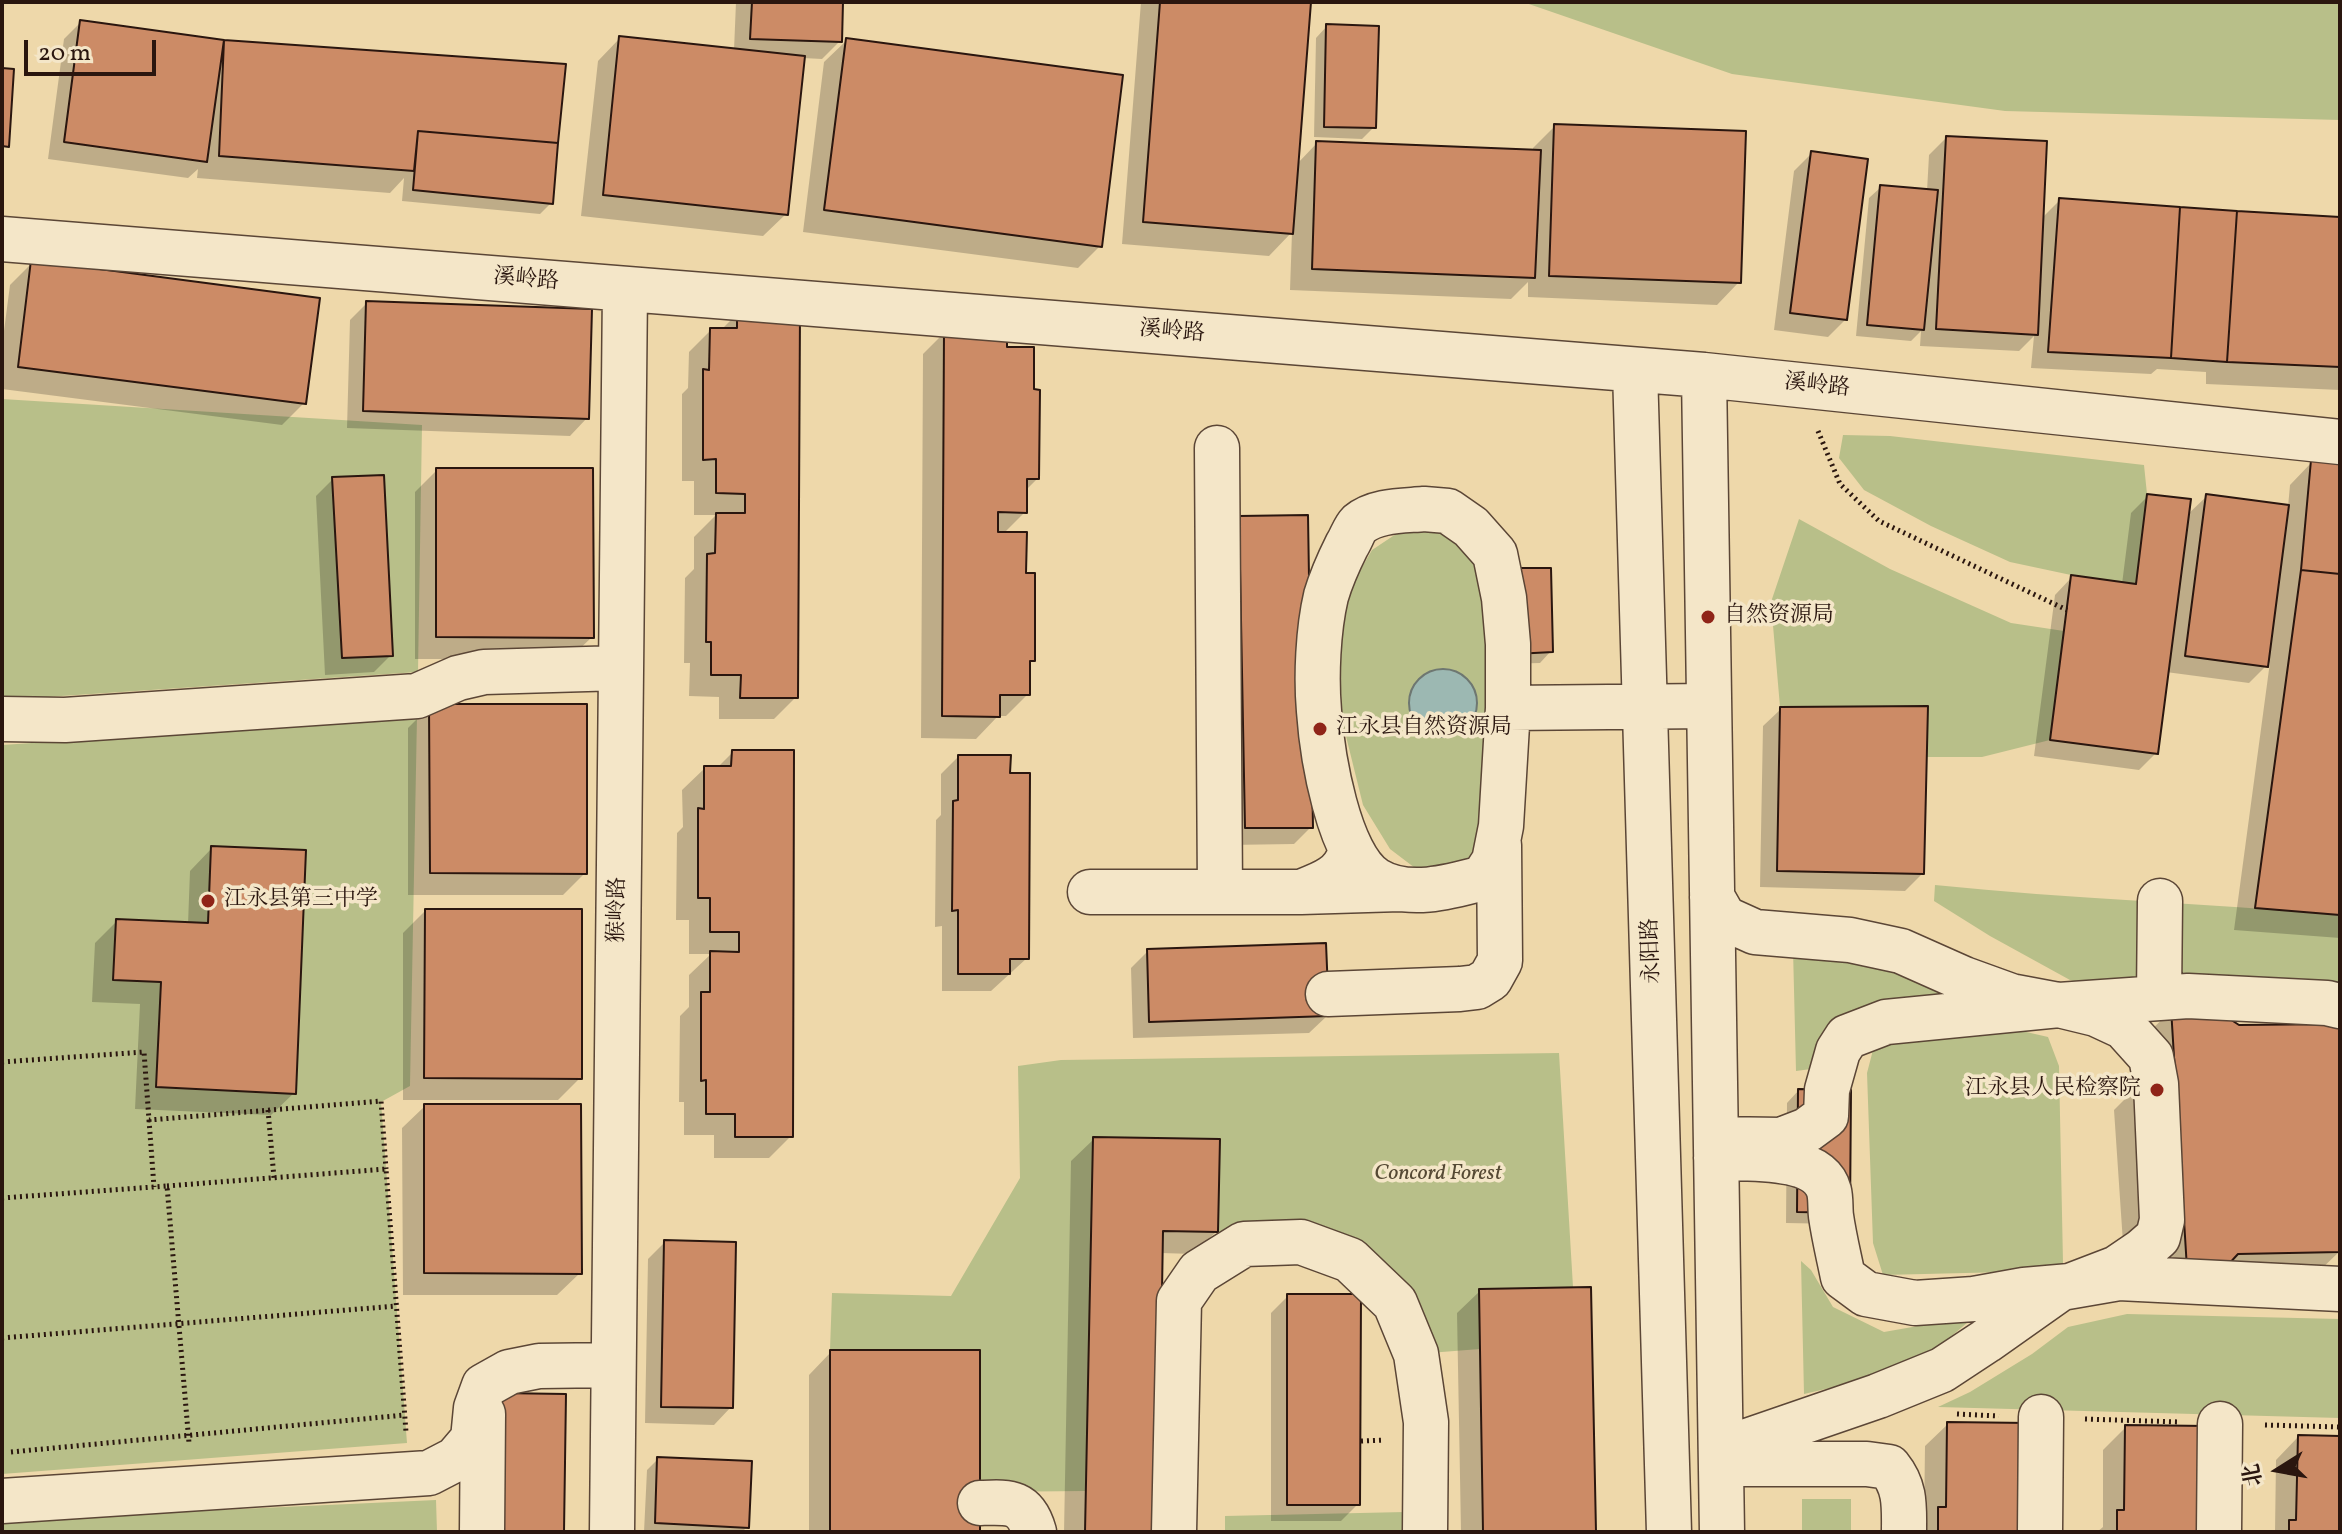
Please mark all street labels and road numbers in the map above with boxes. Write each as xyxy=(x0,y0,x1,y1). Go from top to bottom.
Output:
street label: 溪岭路 xyxy=(492,265,560,297)
street label: 溪岭路 xyxy=(1138,317,1206,349)
street label: 溪岭路 xyxy=(1783,370,1851,404)
street label: 猴岭路 xyxy=(605,877,633,943)
street label: 永阳路 xyxy=(1639,918,1667,984)

